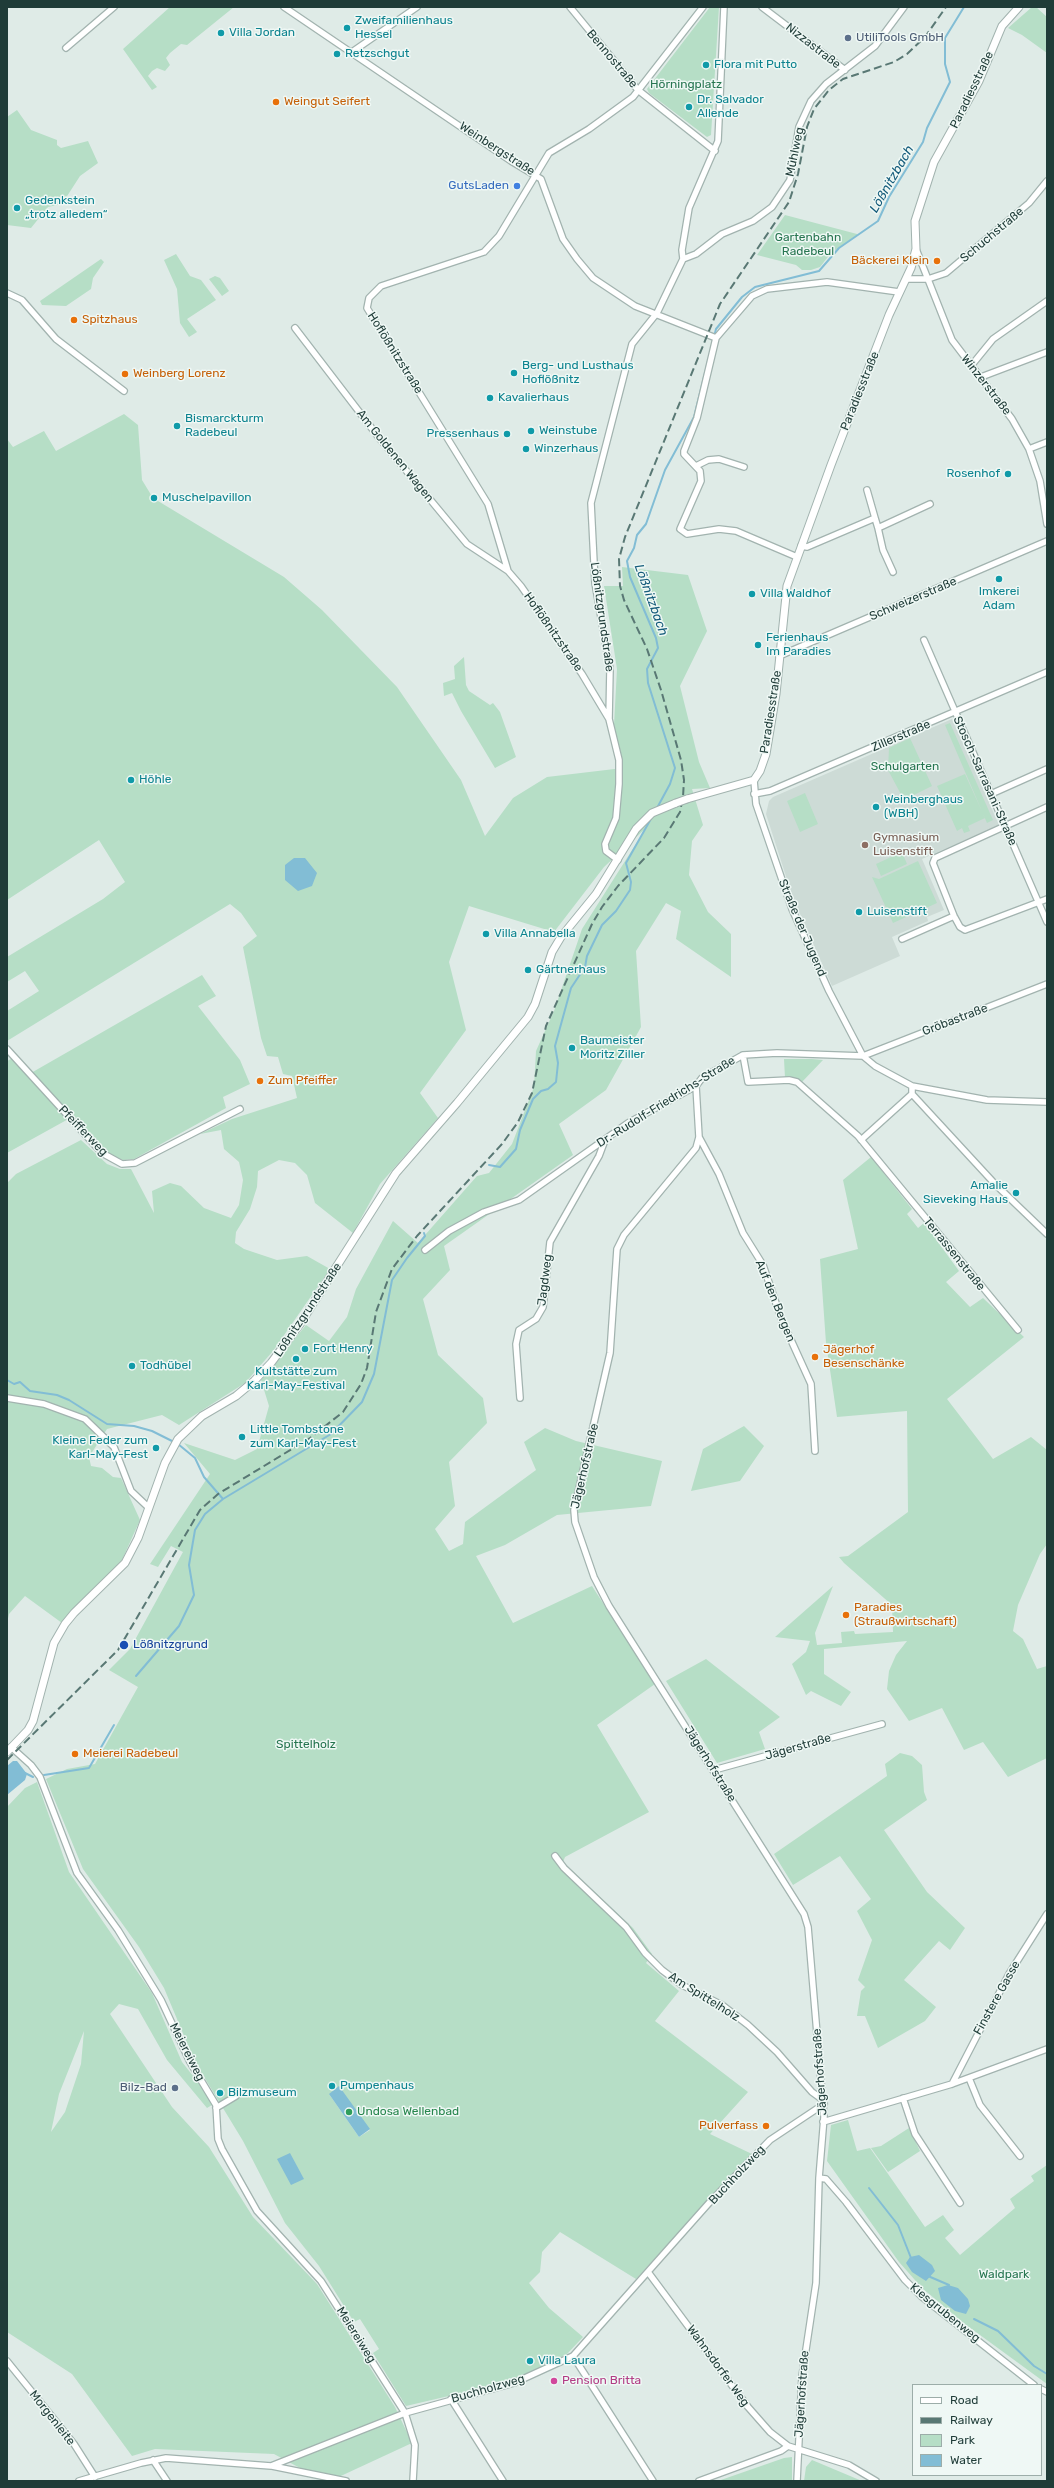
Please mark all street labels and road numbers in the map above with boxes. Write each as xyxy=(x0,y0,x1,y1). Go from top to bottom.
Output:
street label: Nizzastraße xyxy=(783,20,843,72)
street label: Bennostraße xyxy=(583,27,641,91)
street label: Paradiesstraße xyxy=(947,49,997,131)
street label: Weinbergstraße xyxy=(456,119,538,179)
street label: Mühlweg xyxy=(783,126,807,178)
street label: Schuchstraße xyxy=(957,204,1027,266)
street label: Hoflößnitzstraße xyxy=(364,310,426,396)
street label: Paradiesstraße xyxy=(838,349,882,433)
street label: Winzerstraße xyxy=(958,352,1014,418)
street label: Am Goldenen Wagen xyxy=(353,407,437,505)
street label: Lößnitzgrundstraße xyxy=(587,561,617,673)
street label: Schweizerstraße xyxy=(867,574,959,624)
street label: Hoflößnitzstraße xyxy=(520,590,586,674)
street label: Paradiesstraße xyxy=(757,669,785,755)
street label: Stosch-Sarrasani-Straße xyxy=(950,714,1020,848)
street label: Zillerstraße xyxy=(869,717,933,755)
street label: Straße der Jugend xyxy=(775,877,829,979)
street label: Gröbastraße xyxy=(920,1001,990,1039)
street label: Dr.-Rudolf-Friedrichs-Straße xyxy=(594,1053,738,1151)
street label: Pfeifferweg xyxy=(55,1103,111,1159)
street label: Terrassenstraße xyxy=(920,1214,988,1294)
street label: Jagdweg xyxy=(535,1253,555,1307)
street label: Auf den Bergen xyxy=(752,1258,798,1344)
street label: Lößnitzgrundstraße xyxy=(271,1260,345,1360)
street label: Jägerhofstraße xyxy=(568,1422,602,1510)
street label: Jägerhofstraße xyxy=(681,1723,739,1805)
street label: Jägerstraße xyxy=(763,1731,833,1763)
street label: Finstere Gasse xyxy=(971,1958,1023,2038)
street label: Am Spittelholz xyxy=(666,1969,742,2025)
street label: Meiereiweg xyxy=(166,2021,208,2083)
street label: Jägerhofstraße xyxy=(810,2028,830,2116)
street label: Buchholzweg xyxy=(706,2142,768,2208)
street label: Kiesgrubenweg xyxy=(907,2280,983,2346)
street label: Meiereiweg xyxy=(333,2304,379,2366)
street label: Wahnsdorfer Weg xyxy=(684,2322,752,2410)
street label: Jägerhofstraße xyxy=(792,2350,812,2438)
street label: Buchholzweg xyxy=(450,2372,526,2406)
street label: Morgenleite xyxy=(26,2388,78,2448)

